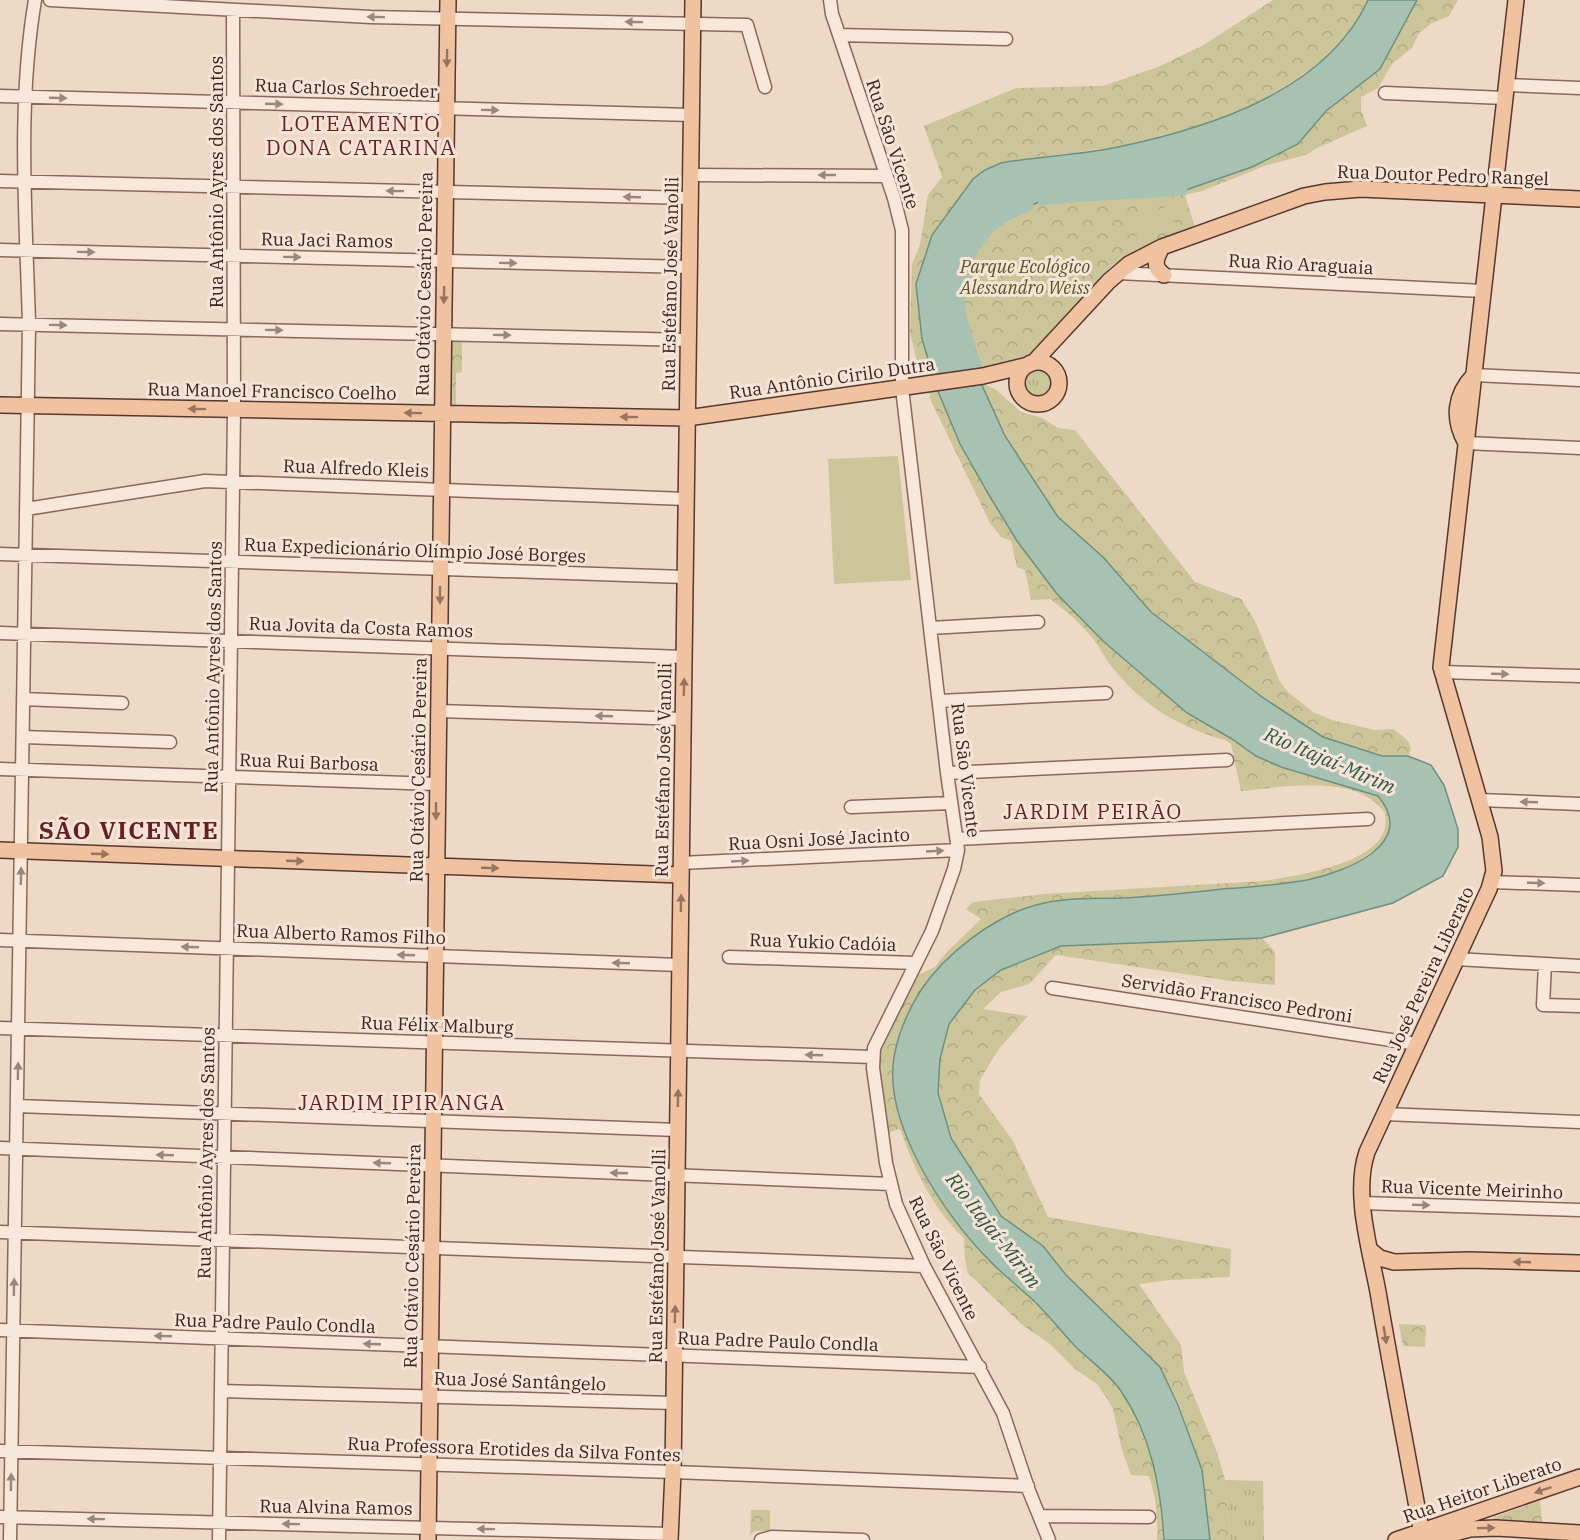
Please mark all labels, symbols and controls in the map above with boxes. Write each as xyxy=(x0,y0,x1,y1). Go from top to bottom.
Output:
one-way arrow xyxy=(367,12,386,22)
one-way arrow xyxy=(625,17,644,27)
one-way arrow xyxy=(442,49,451,68)
street label: Rua Antônio Ayres dos Santos xyxy=(205,56,228,308)
street label: Rua Carlos Schroeder xyxy=(254,73,438,103)
street label: Rua São Vicente xyxy=(861,76,925,212)
one-way arrow xyxy=(49,93,68,103)
one-way arrow xyxy=(265,99,284,109)
one-way arrow xyxy=(481,105,500,115)
district label: LOTEAMENTO DONA CATARINA xyxy=(266,109,456,161)
street label: Rua Doutor Pedro Rangel xyxy=(1337,160,1549,190)
one-way arrow xyxy=(817,170,836,180)
street label: Rua Otávio Cesário Pereira xyxy=(411,171,437,397)
street label: Rua Estéfano José Vanolli xyxy=(657,176,683,392)
one-way arrow xyxy=(386,186,405,196)
one-way arrow xyxy=(623,192,642,202)
street label: Rua Jaci Ramos xyxy=(261,227,393,253)
one-way arrow xyxy=(76,247,95,257)
street label: Rua Rio Araguaia xyxy=(1228,249,1374,279)
one-way arrow xyxy=(283,252,302,262)
park label: Parque Ecológico Alessandro Weiss xyxy=(959,255,1090,299)
one-way arrow xyxy=(499,258,518,267)
one-way arrow xyxy=(439,286,448,305)
one-way arrow xyxy=(49,320,68,330)
one-way arrow xyxy=(265,325,284,335)
one-way arrow xyxy=(492,331,511,340)
street label: Rua Antônio Cirilo Dutra xyxy=(728,352,937,404)
street label: Rua Manoel Francisco Coelho xyxy=(147,377,397,405)
one-way arrow xyxy=(188,404,207,414)
one-way arrow xyxy=(403,409,422,418)
one-way arrow xyxy=(619,412,638,422)
street label: Rua Alfredo Kleis xyxy=(283,454,429,482)
street label: Rua Expedicionário Olímpio José Borges xyxy=(244,533,586,567)
street label: Rua Antônio Ayres dos Santos xyxy=(199,541,227,793)
one-way arrow xyxy=(435,586,445,605)
street label: Rua Jovita da Costa Ramos xyxy=(248,612,474,642)
street label: Rua Otávio Cesário Pereira xyxy=(405,657,431,883)
street label: Rua Estéfano José Vanolli xyxy=(650,662,676,878)
one-way arrow xyxy=(1490,669,1509,679)
one-way arrow xyxy=(679,677,689,696)
street label: Rua São Vicente xyxy=(946,701,986,839)
one-way arrow xyxy=(594,712,613,721)
water label: Rio Itajaí-Mirim xyxy=(1259,720,1400,800)
street label: Rua Rui Barbosa xyxy=(239,748,379,776)
district label: JARDIM PEIRÃO xyxy=(1003,797,1183,825)
one-way arrow xyxy=(1520,797,1539,806)
one-way arrow xyxy=(432,802,441,821)
district label: SÃO VICENTE xyxy=(39,814,219,846)
street label: Rua Osni José Jacinto xyxy=(728,823,910,855)
one-way arrow xyxy=(925,847,944,856)
one-way arrow xyxy=(91,850,110,859)
one-way arrow xyxy=(730,856,749,865)
one-way arrow xyxy=(286,857,305,866)
one-way arrow xyxy=(481,863,500,873)
one-way arrow xyxy=(16,866,26,885)
one-way arrow xyxy=(1526,879,1545,888)
street label: Rua José Pereira Liberato xyxy=(1367,883,1479,1087)
one-way arrow xyxy=(676,893,686,912)
street label: Rua Alberto Ramos Filho xyxy=(236,919,446,949)
street label: Rua Yukio Cadóia xyxy=(749,928,897,956)
one-way arrow xyxy=(180,942,199,951)
one-way arrow xyxy=(396,950,415,960)
one-way arrow xyxy=(612,959,631,968)
street label: Servidão Francisco Pedroni xyxy=(1120,968,1354,1028)
street label: Rua Félix Malburg xyxy=(360,1011,514,1039)
street label: Rua Antônio Ayres dos Santos xyxy=(192,1027,220,1279)
one-way arrow xyxy=(804,1050,823,1060)
one-way arrow xyxy=(13,1061,22,1080)
district label: JARDIM IPIRANGA xyxy=(298,1088,506,1116)
one-way arrow xyxy=(673,1088,683,1107)
street label: Rua Otávio Cesário Pereira xyxy=(399,1143,425,1369)
street label: Rua Estéfano José Vanolli xyxy=(644,1148,670,1364)
one-way arrow xyxy=(156,1150,175,1159)
one-way arrow xyxy=(372,1159,391,1168)
water label: Rio Itajaí-Mirim xyxy=(940,1166,1048,1294)
one-way arrow xyxy=(609,1168,628,1178)
street label: Rua Vicente Meirinho xyxy=(1380,1174,1564,1204)
street label: Rua São Vicente xyxy=(904,1192,984,1324)
one-way arrow xyxy=(1411,1200,1430,1209)
one-way arrow xyxy=(1512,1257,1531,1266)
one-way arrow xyxy=(9,1277,19,1296)
one-way arrow xyxy=(670,1304,680,1323)
street label: Rua Padre Paulo Condla xyxy=(174,1308,376,1338)
street label: Rua Padre Paulo Condla xyxy=(677,1326,879,1356)
one-way arrow xyxy=(1381,1326,1390,1345)
one-way arrow xyxy=(153,1332,172,1341)
one-way arrow xyxy=(363,1340,382,1349)
street label: Rua José Santângelo xyxy=(433,1366,607,1396)
street label: Rua Professora Erotides da Silva Fontes xyxy=(347,1432,681,1466)
street label: Rua Heitor Liberato xyxy=(1400,1452,1564,1528)
one-way arrow xyxy=(6,1472,16,1491)
one-way arrow xyxy=(1534,1486,1552,1496)
street label: Rua Alvina Ramos xyxy=(259,1494,413,1520)
one-way arrow xyxy=(87,1515,106,1524)
one-way arrow xyxy=(282,1519,301,1529)
one-way arrow xyxy=(477,1524,496,1534)
one-way arrow xyxy=(1477,1524,1496,1533)

